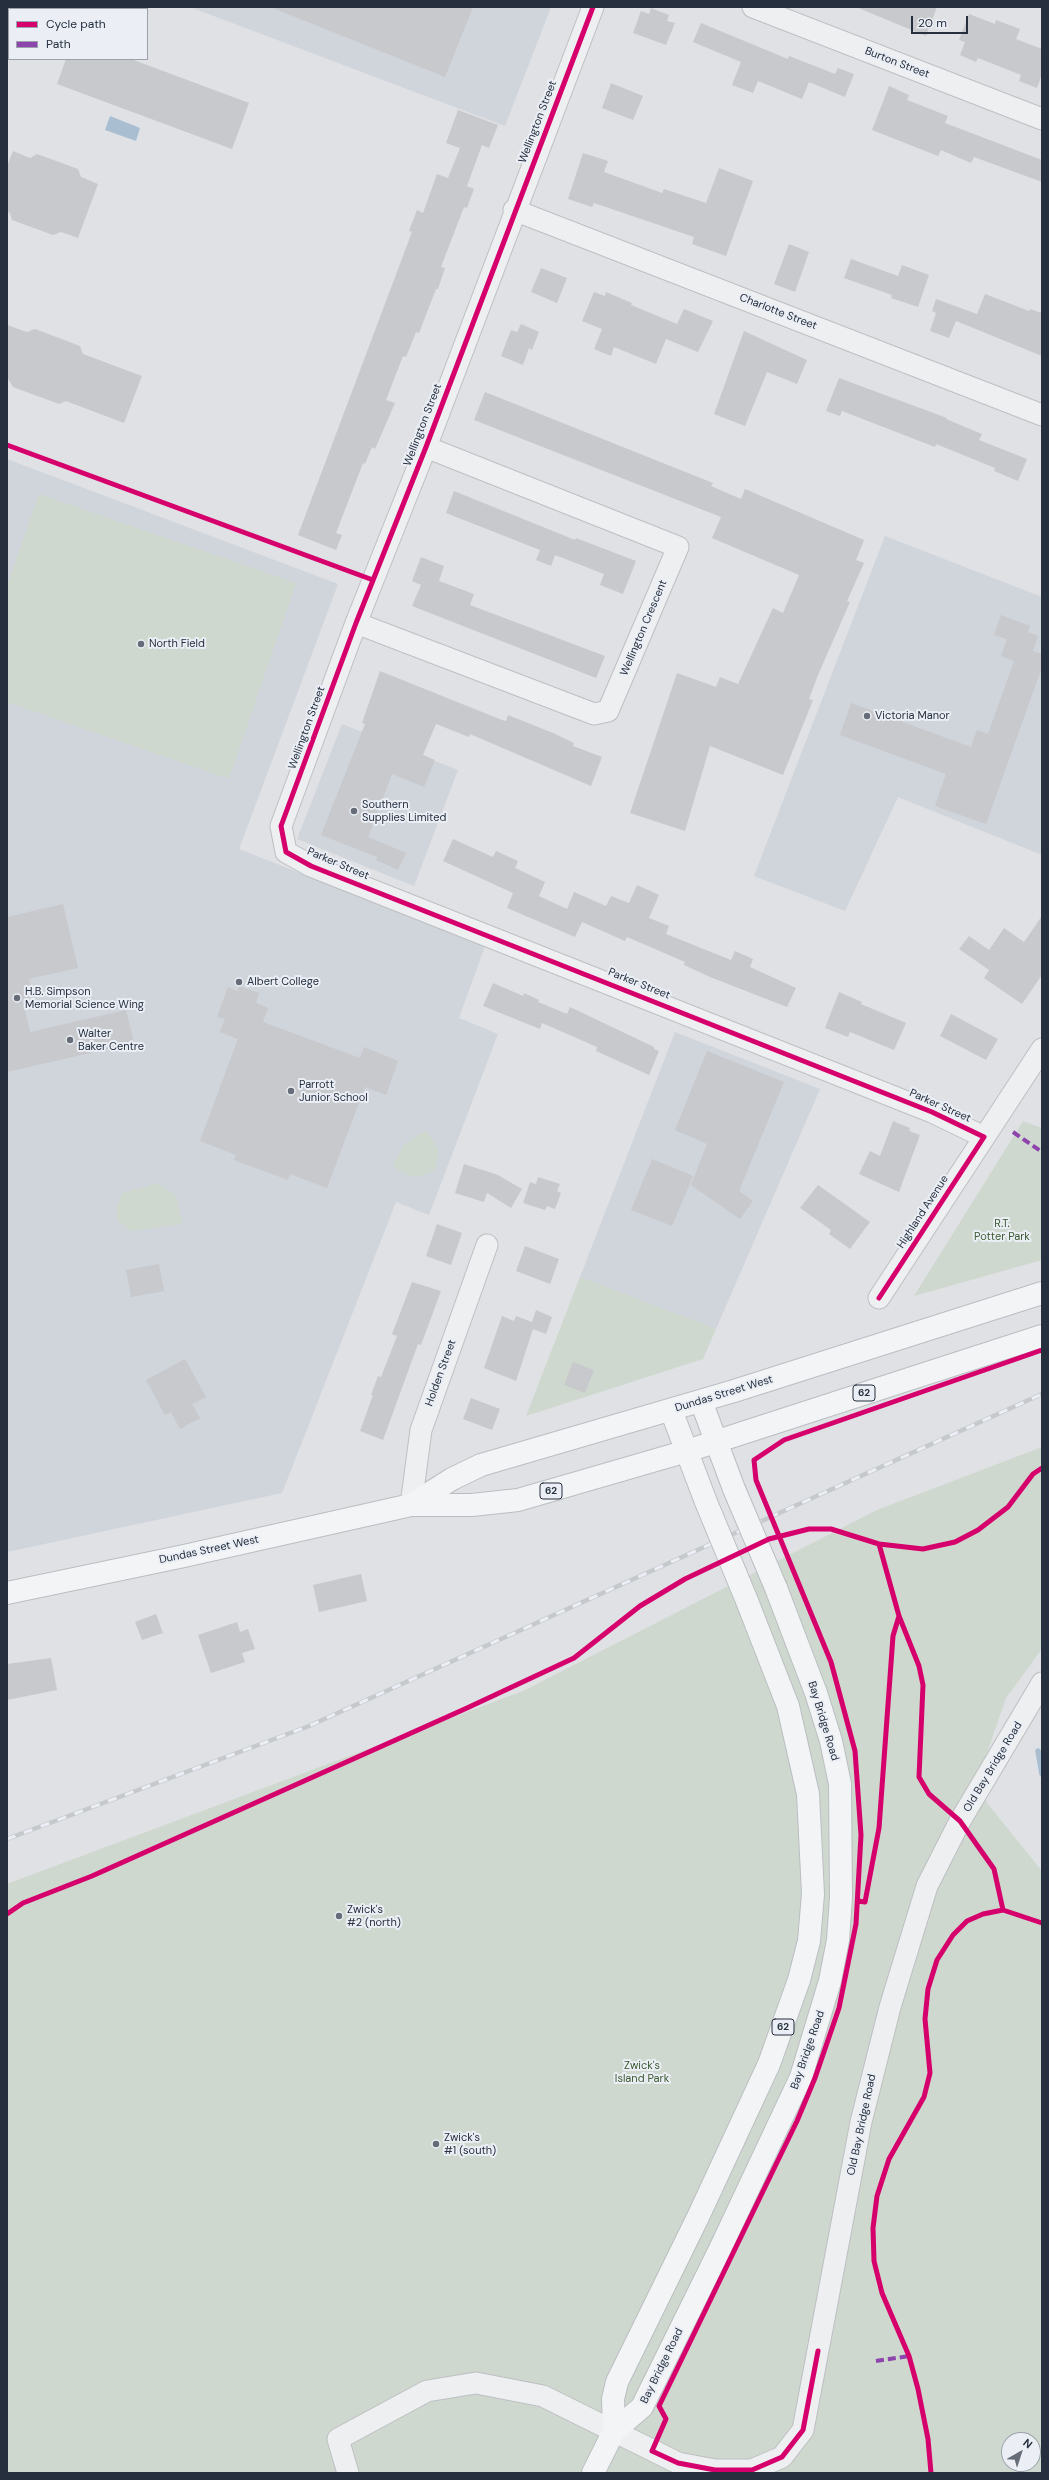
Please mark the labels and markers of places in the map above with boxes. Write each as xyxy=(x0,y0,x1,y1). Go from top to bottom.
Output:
place label: North Field xyxy=(149,637,205,651)
marker: North Field xyxy=(136,639,146,649)
place label: Victoria Manor xyxy=(875,709,950,723)
marker: Victoria Manor xyxy=(862,711,872,721)
place label: Southern Supplies Limited xyxy=(362,798,446,824)
marker: Southern Supplies Limited xyxy=(349,806,359,816)
place label: Albert College xyxy=(247,975,319,989)
marker: Albert College xyxy=(234,977,244,987)
place label: H.B. Simpson Memorial Science Wing xyxy=(25,985,144,1011)
marker: H.B. Simpson Memorial Science Wing xyxy=(12,993,22,1003)
place label: Walter Baker Centre xyxy=(78,1027,144,1053)
marker: Walter Baker Centre xyxy=(65,1035,75,1045)
place label: Parrott Junior School xyxy=(299,1078,368,1104)
marker: Parrott Junior School xyxy=(286,1086,296,1096)
place label: Zwick's #2 (north) xyxy=(347,1903,401,1929)
marker: Zwick's #2 (north) xyxy=(334,1911,344,1921)
place label: Zwick's #1 (south) xyxy=(444,2131,496,2157)
marker: Zwick's #1 (south) xyxy=(431,2139,441,2149)

